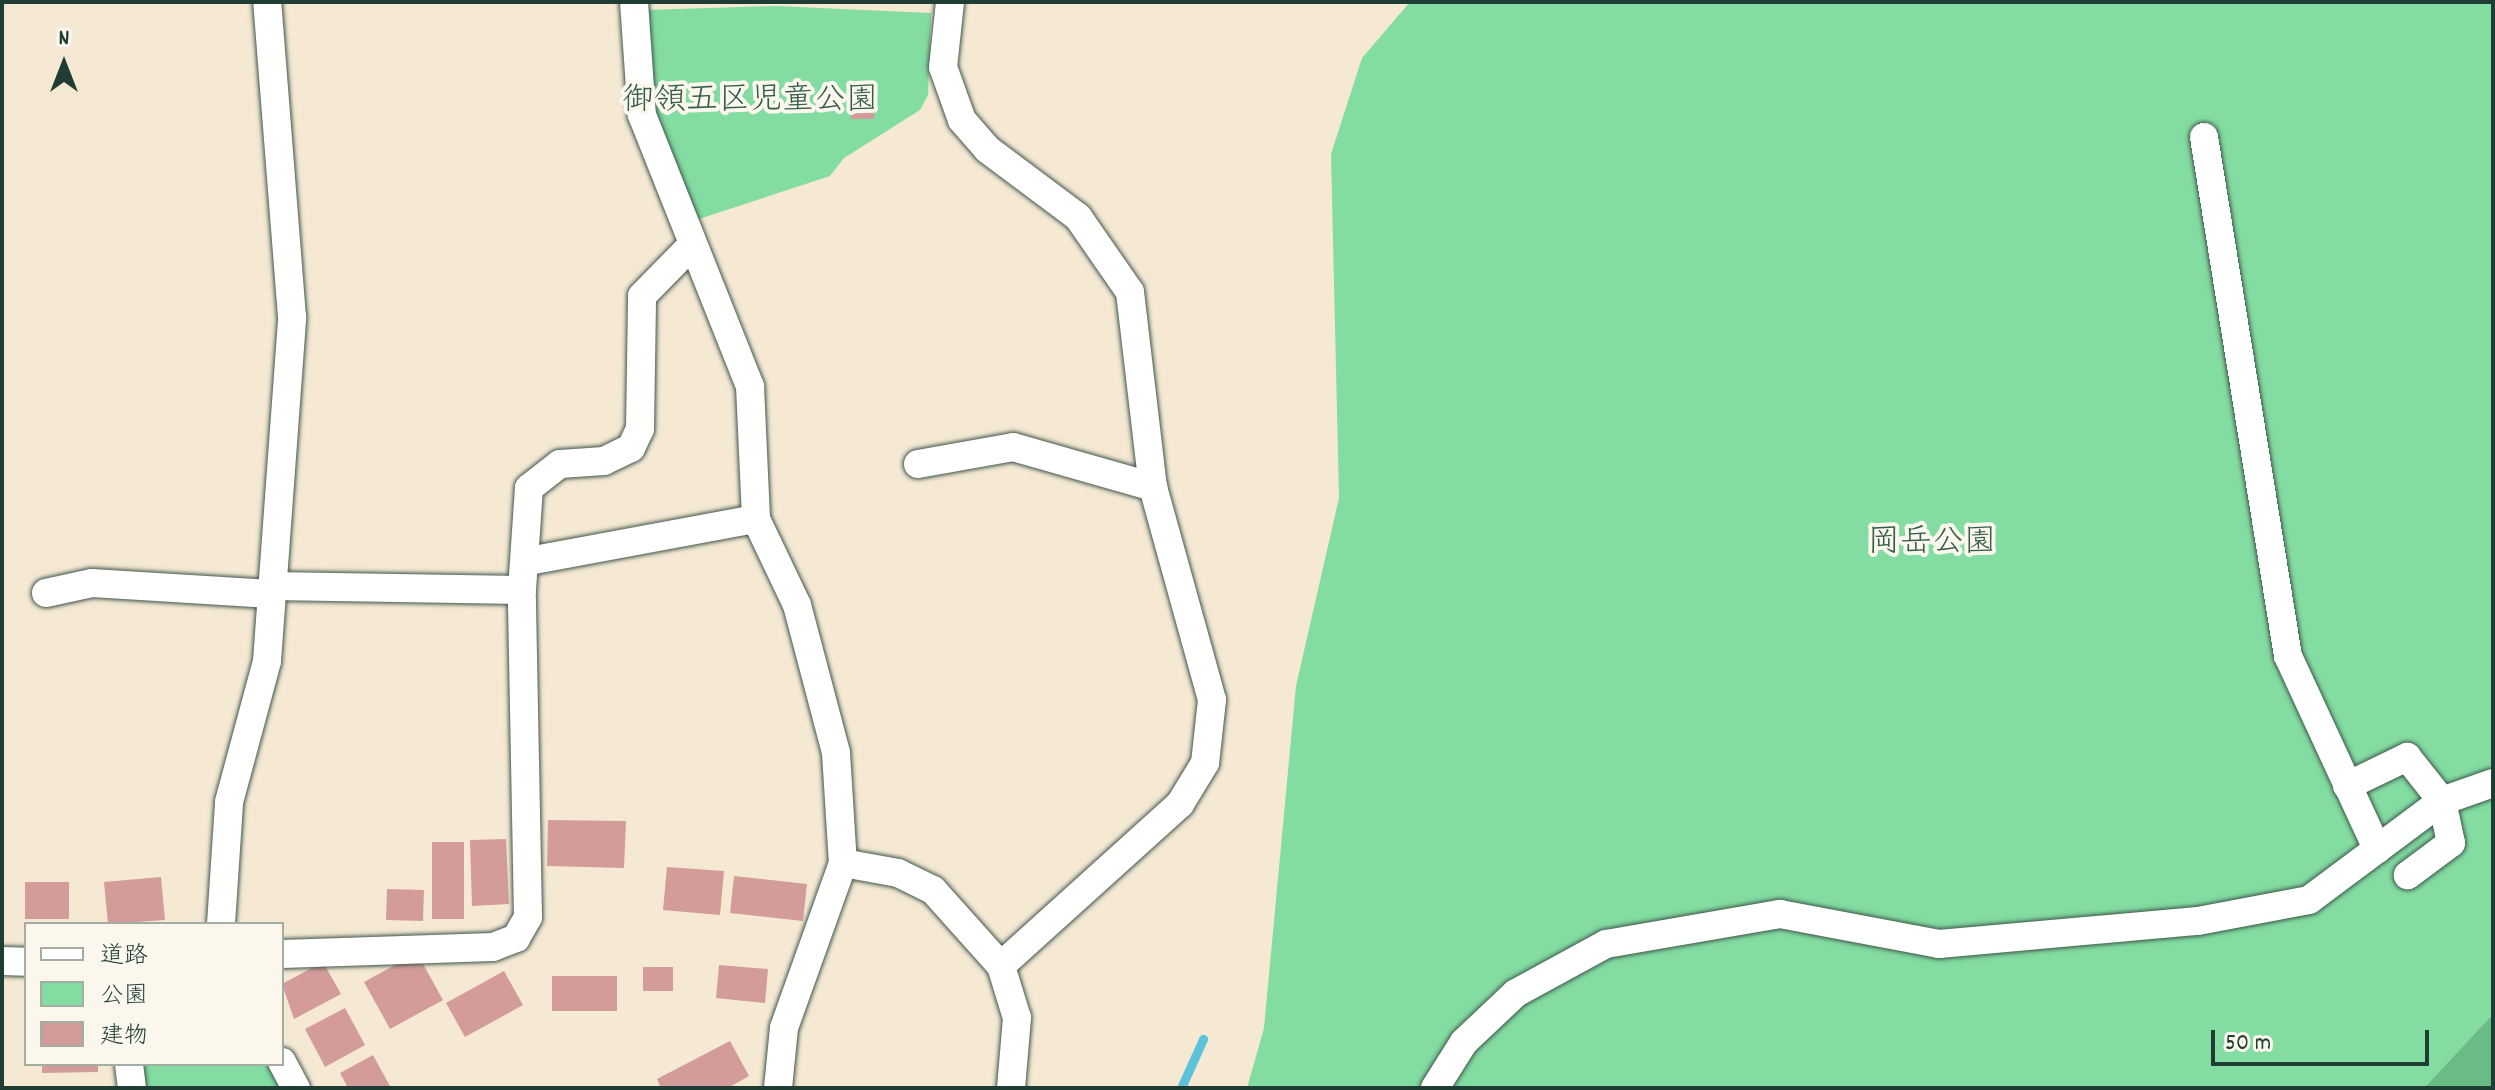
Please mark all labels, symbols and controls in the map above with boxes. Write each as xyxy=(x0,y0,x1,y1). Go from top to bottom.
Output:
north arrow xyxy=(24,24,104,104)
text: N xyxy=(59,24,69,55)
park label: 御領五区児童公園 xyxy=(622,83,878,121)
park label: 岡岳公園 xyxy=(1868,525,1996,563)
legend xyxy=(24,922,284,1066)
text: 道路 xyxy=(100,940,148,974)
text: 公園 xyxy=(100,980,148,1014)
scale bar xyxy=(2215,1014,2433,1064)
text: 建物 xyxy=(100,1020,148,1054)
text: 50 m xyxy=(2225,1027,2271,1061)

